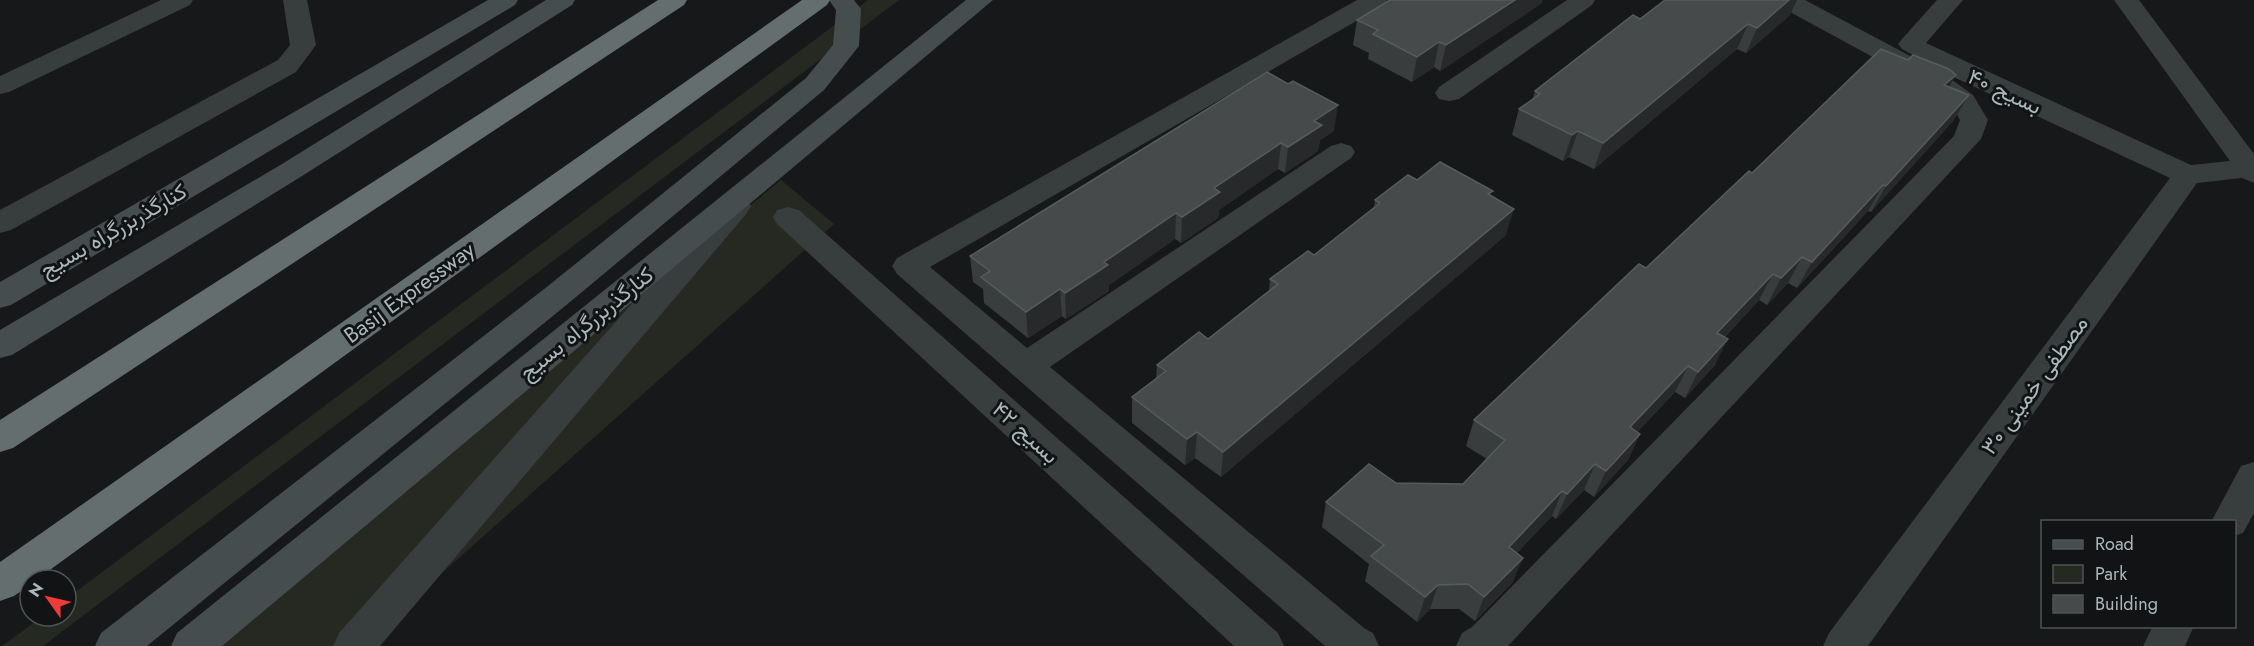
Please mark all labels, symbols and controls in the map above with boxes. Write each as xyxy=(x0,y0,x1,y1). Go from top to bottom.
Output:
street label: بسیج ۴۰ xyxy=(1963,60,2047,122)
street label: کنارگذربزرگراه بسیج xyxy=(34,175,193,285)
street label: Basij Expressway xyxy=(337,233,481,350)
street label: کنارگذربزرگراه بسیج xyxy=(512,258,660,387)
street label: مصطفی خمینی ۳۰ xyxy=(1973,309,2095,461)
street label: بسیج ۴۲ xyxy=(986,393,1066,471)
legend xyxy=(2041,520,2236,628)
text: Road xyxy=(2095,531,2134,557)
text: Park xyxy=(2095,561,2127,587)
north arrow xyxy=(18,568,78,628)
text: N xyxy=(23,578,49,602)
text: Building xyxy=(2095,591,2158,617)

